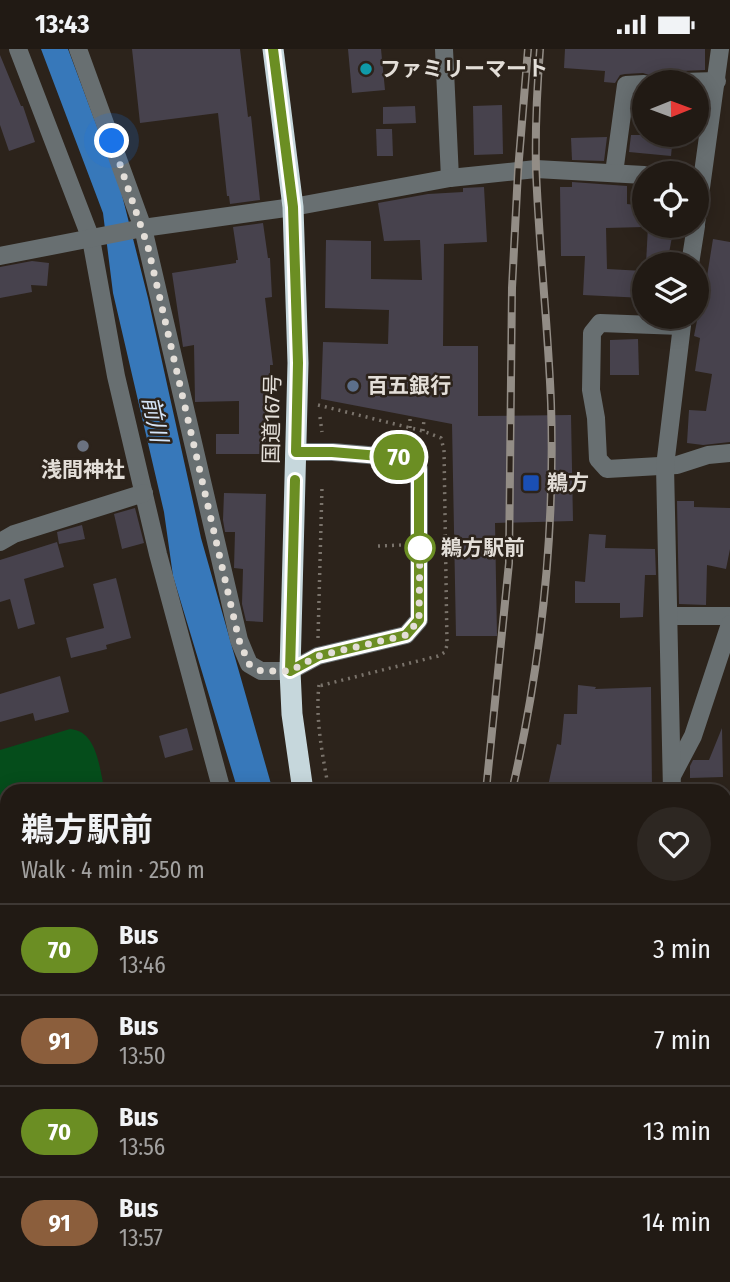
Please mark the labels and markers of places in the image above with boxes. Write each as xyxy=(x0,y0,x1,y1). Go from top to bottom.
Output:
place label: ファミリーマート xyxy=(380,56,548,82)
marker: ファミリーマート xyxy=(358,61,374,77)
place label: 百五銀行 xyxy=(367,373,451,399)
marker: 百五銀行 xyxy=(345,378,361,394)
marker: 浅間神社 xyxy=(75,438,91,454)
place label: 浅間神社 xyxy=(41,457,125,483)
place label: 鵜方 xyxy=(547,470,589,496)
marker: 鵜方 xyxy=(521,473,541,493)
marker: 鵜方駅前 xyxy=(405,533,435,563)
place label: 鵜方駅前 xyxy=(441,535,525,561)

